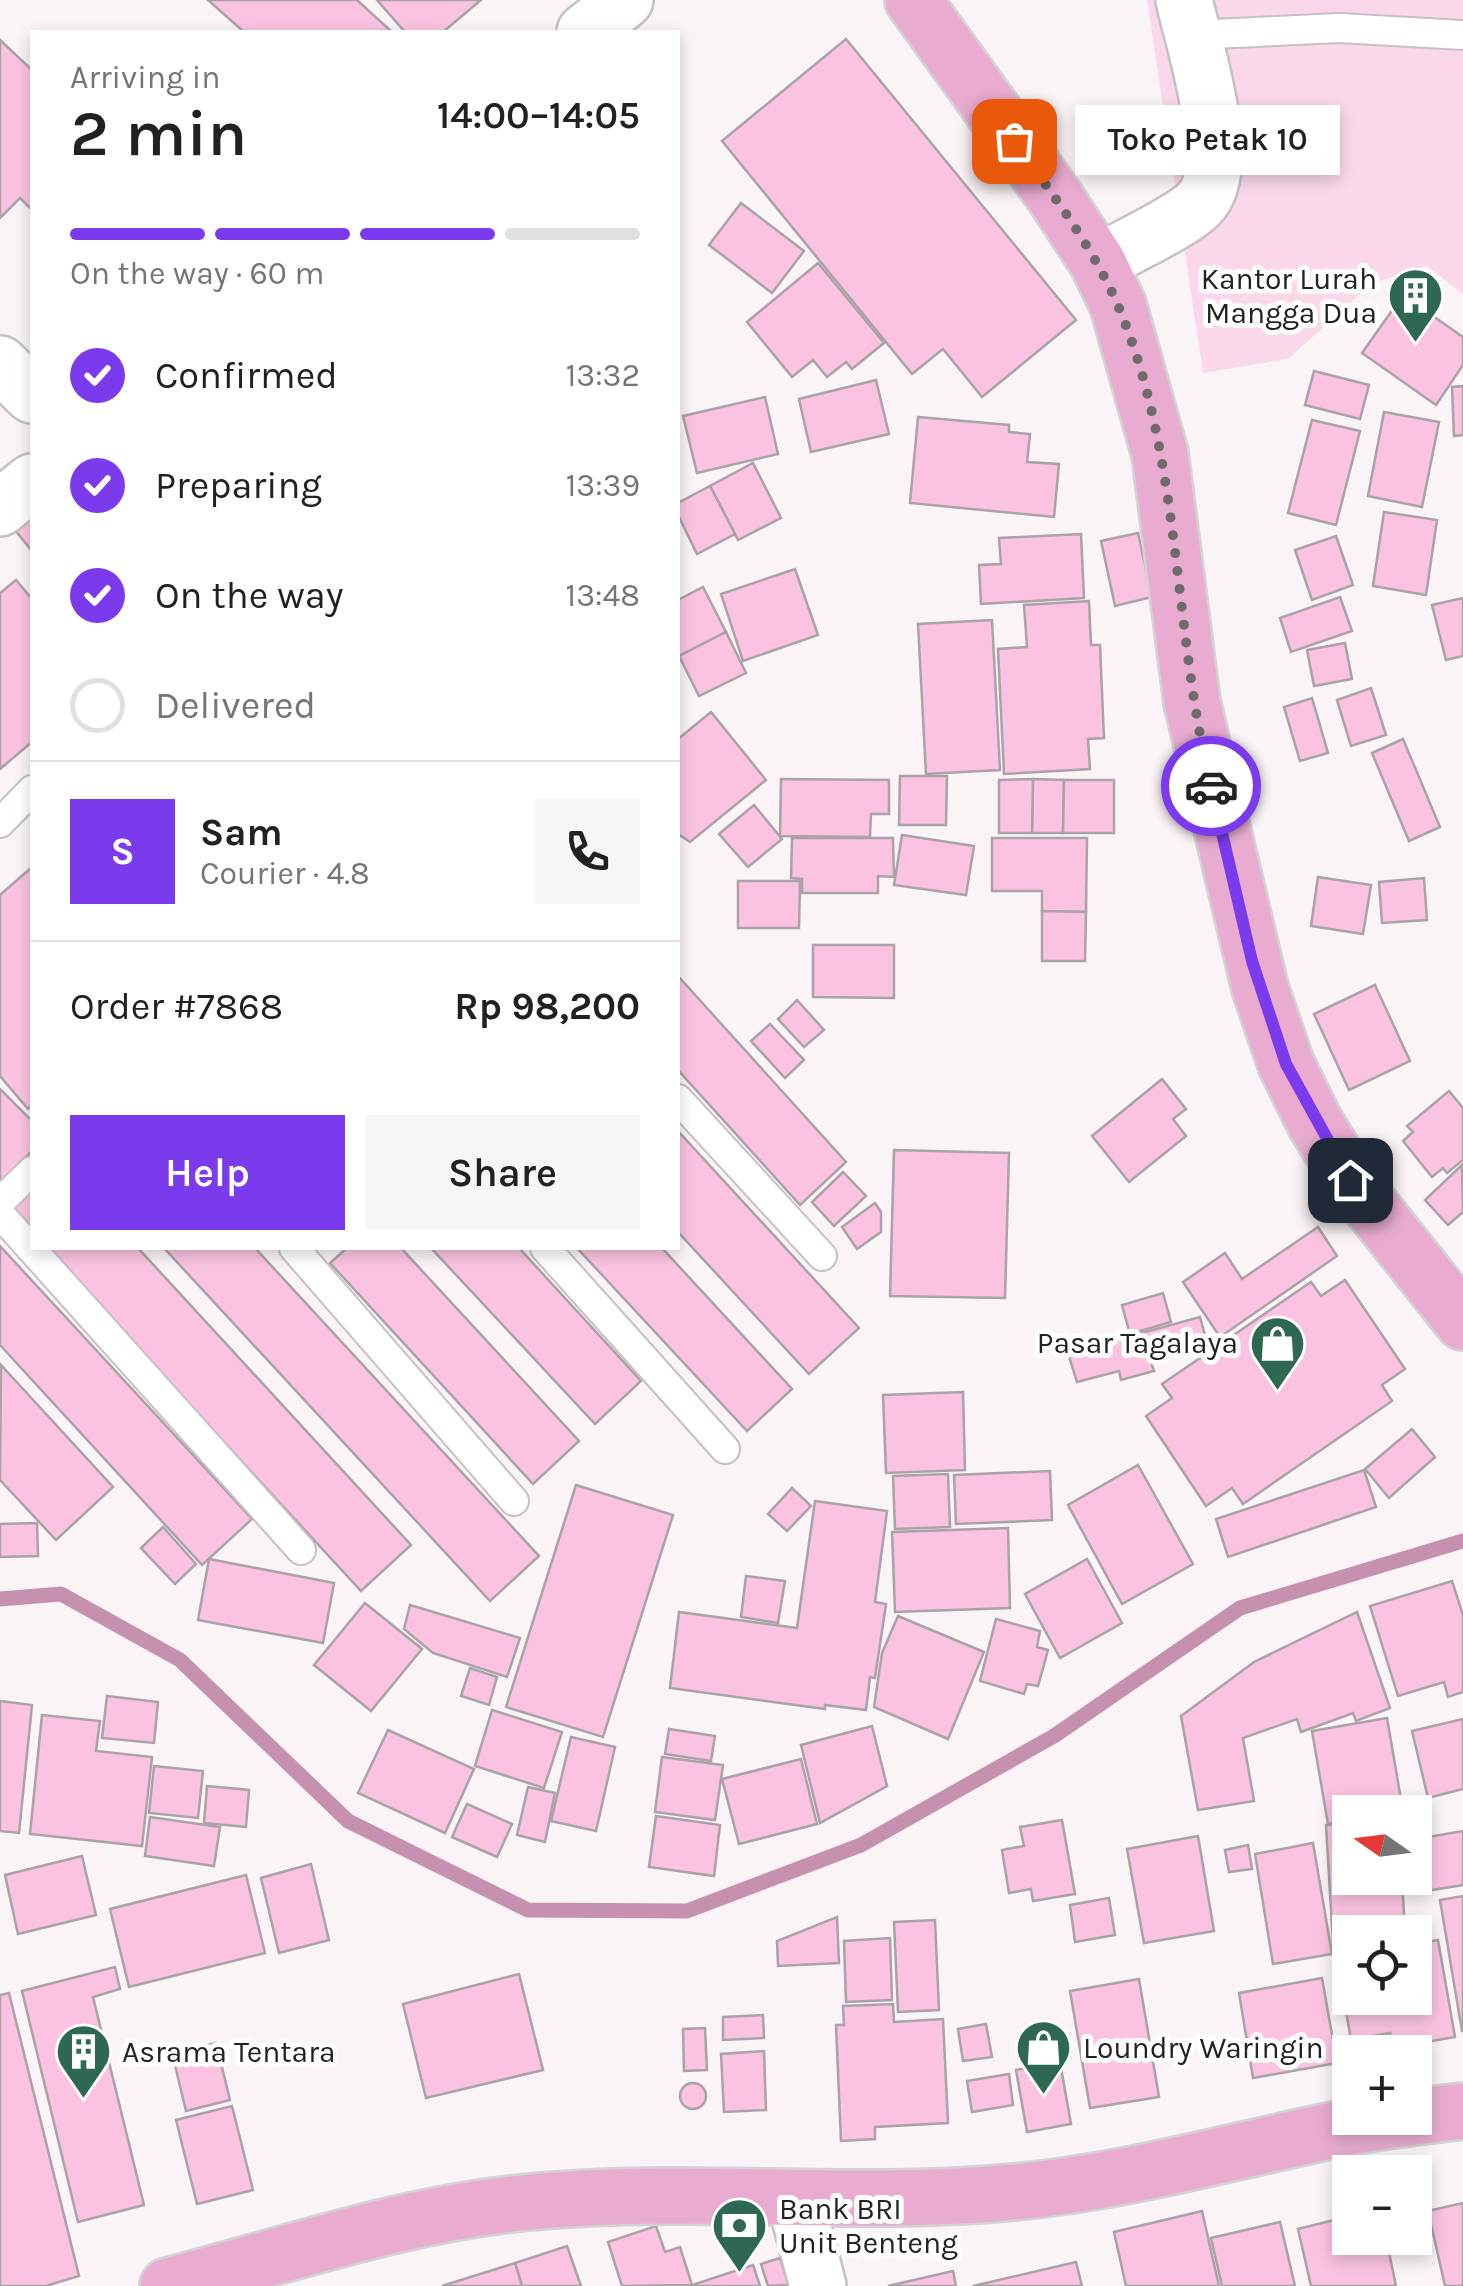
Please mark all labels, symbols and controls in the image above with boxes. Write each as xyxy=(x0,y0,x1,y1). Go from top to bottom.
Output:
text: Arriving in xyxy=(70,59,221,96)
text: 14:00–14:05 xyxy=(437,93,640,138)
text: 2 min xyxy=(70,95,247,171)
pin xyxy=(972,99,1057,184)
callout: Toko Petak 10 xyxy=(1074,106,1339,176)
icon: bag xyxy=(987,114,1042,169)
text: Toko Petak 10 xyxy=(1107,121,1308,158)
text: On the way · 60 m xyxy=(70,255,324,292)
place label: Kantor Lurah Mangga Dua xyxy=(1201,261,1377,331)
building icon: Kantor Lurah Mangga Dua xyxy=(1386,266,1446,345)
icon: check xyxy=(70,348,125,403)
text: Confirmed xyxy=(155,353,338,398)
text: 13:32 xyxy=(566,357,640,394)
icon: check xyxy=(70,458,125,513)
text: Preparing xyxy=(155,463,322,508)
text: 13:39 xyxy=(566,467,640,504)
icon: check xyxy=(70,568,125,623)
text: On the way xyxy=(155,573,343,618)
text: 13:48 xyxy=(566,577,640,614)
text: Delivered xyxy=(155,683,316,728)
courier xyxy=(1161,736,1261,836)
icon: car xyxy=(1184,759,1239,814)
button: phone xyxy=(535,799,640,904)
text: Sam xyxy=(200,810,283,855)
text: S xyxy=(110,829,135,874)
text: Courier · 4.8 xyxy=(200,855,370,892)
text: Order #7868 xyxy=(70,984,283,1029)
text: Rp 98,200 xyxy=(454,984,640,1029)
button: Help xyxy=(70,1115,345,1230)
button: Share xyxy=(365,1115,640,1230)
pin xyxy=(1308,1138,1393,1223)
icon: home xyxy=(1323,1153,1378,1208)
shop icon: Pasar Tagalaya xyxy=(1247,1313,1307,1392)
place label: Pasar Tagalaya xyxy=(1037,1325,1238,1361)
north arrow xyxy=(1332,1795,1432,1895)
map controls xyxy=(1332,1795,1432,2255)
button: locate xyxy=(1332,1915,1432,2015)
shop icon: Loundry Waringin xyxy=(1014,2018,1074,2097)
building icon: Asrama Tentara xyxy=(53,2022,113,2101)
place label: Loundry Waringin xyxy=(1083,2030,1324,2066)
place label: Asrama Tentara xyxy=(122,2034,336,2070)
button: + xyxy=(1332,2035,1432,2135)
button: − xyxy=(1332,2155,1432,2255)
place label: Bank BRI Unit Benteng xyxy=(779,2191,958,2261)
bank icon: Bank BRI Unit Benteng xyxy=(710,2196,770,2275)

